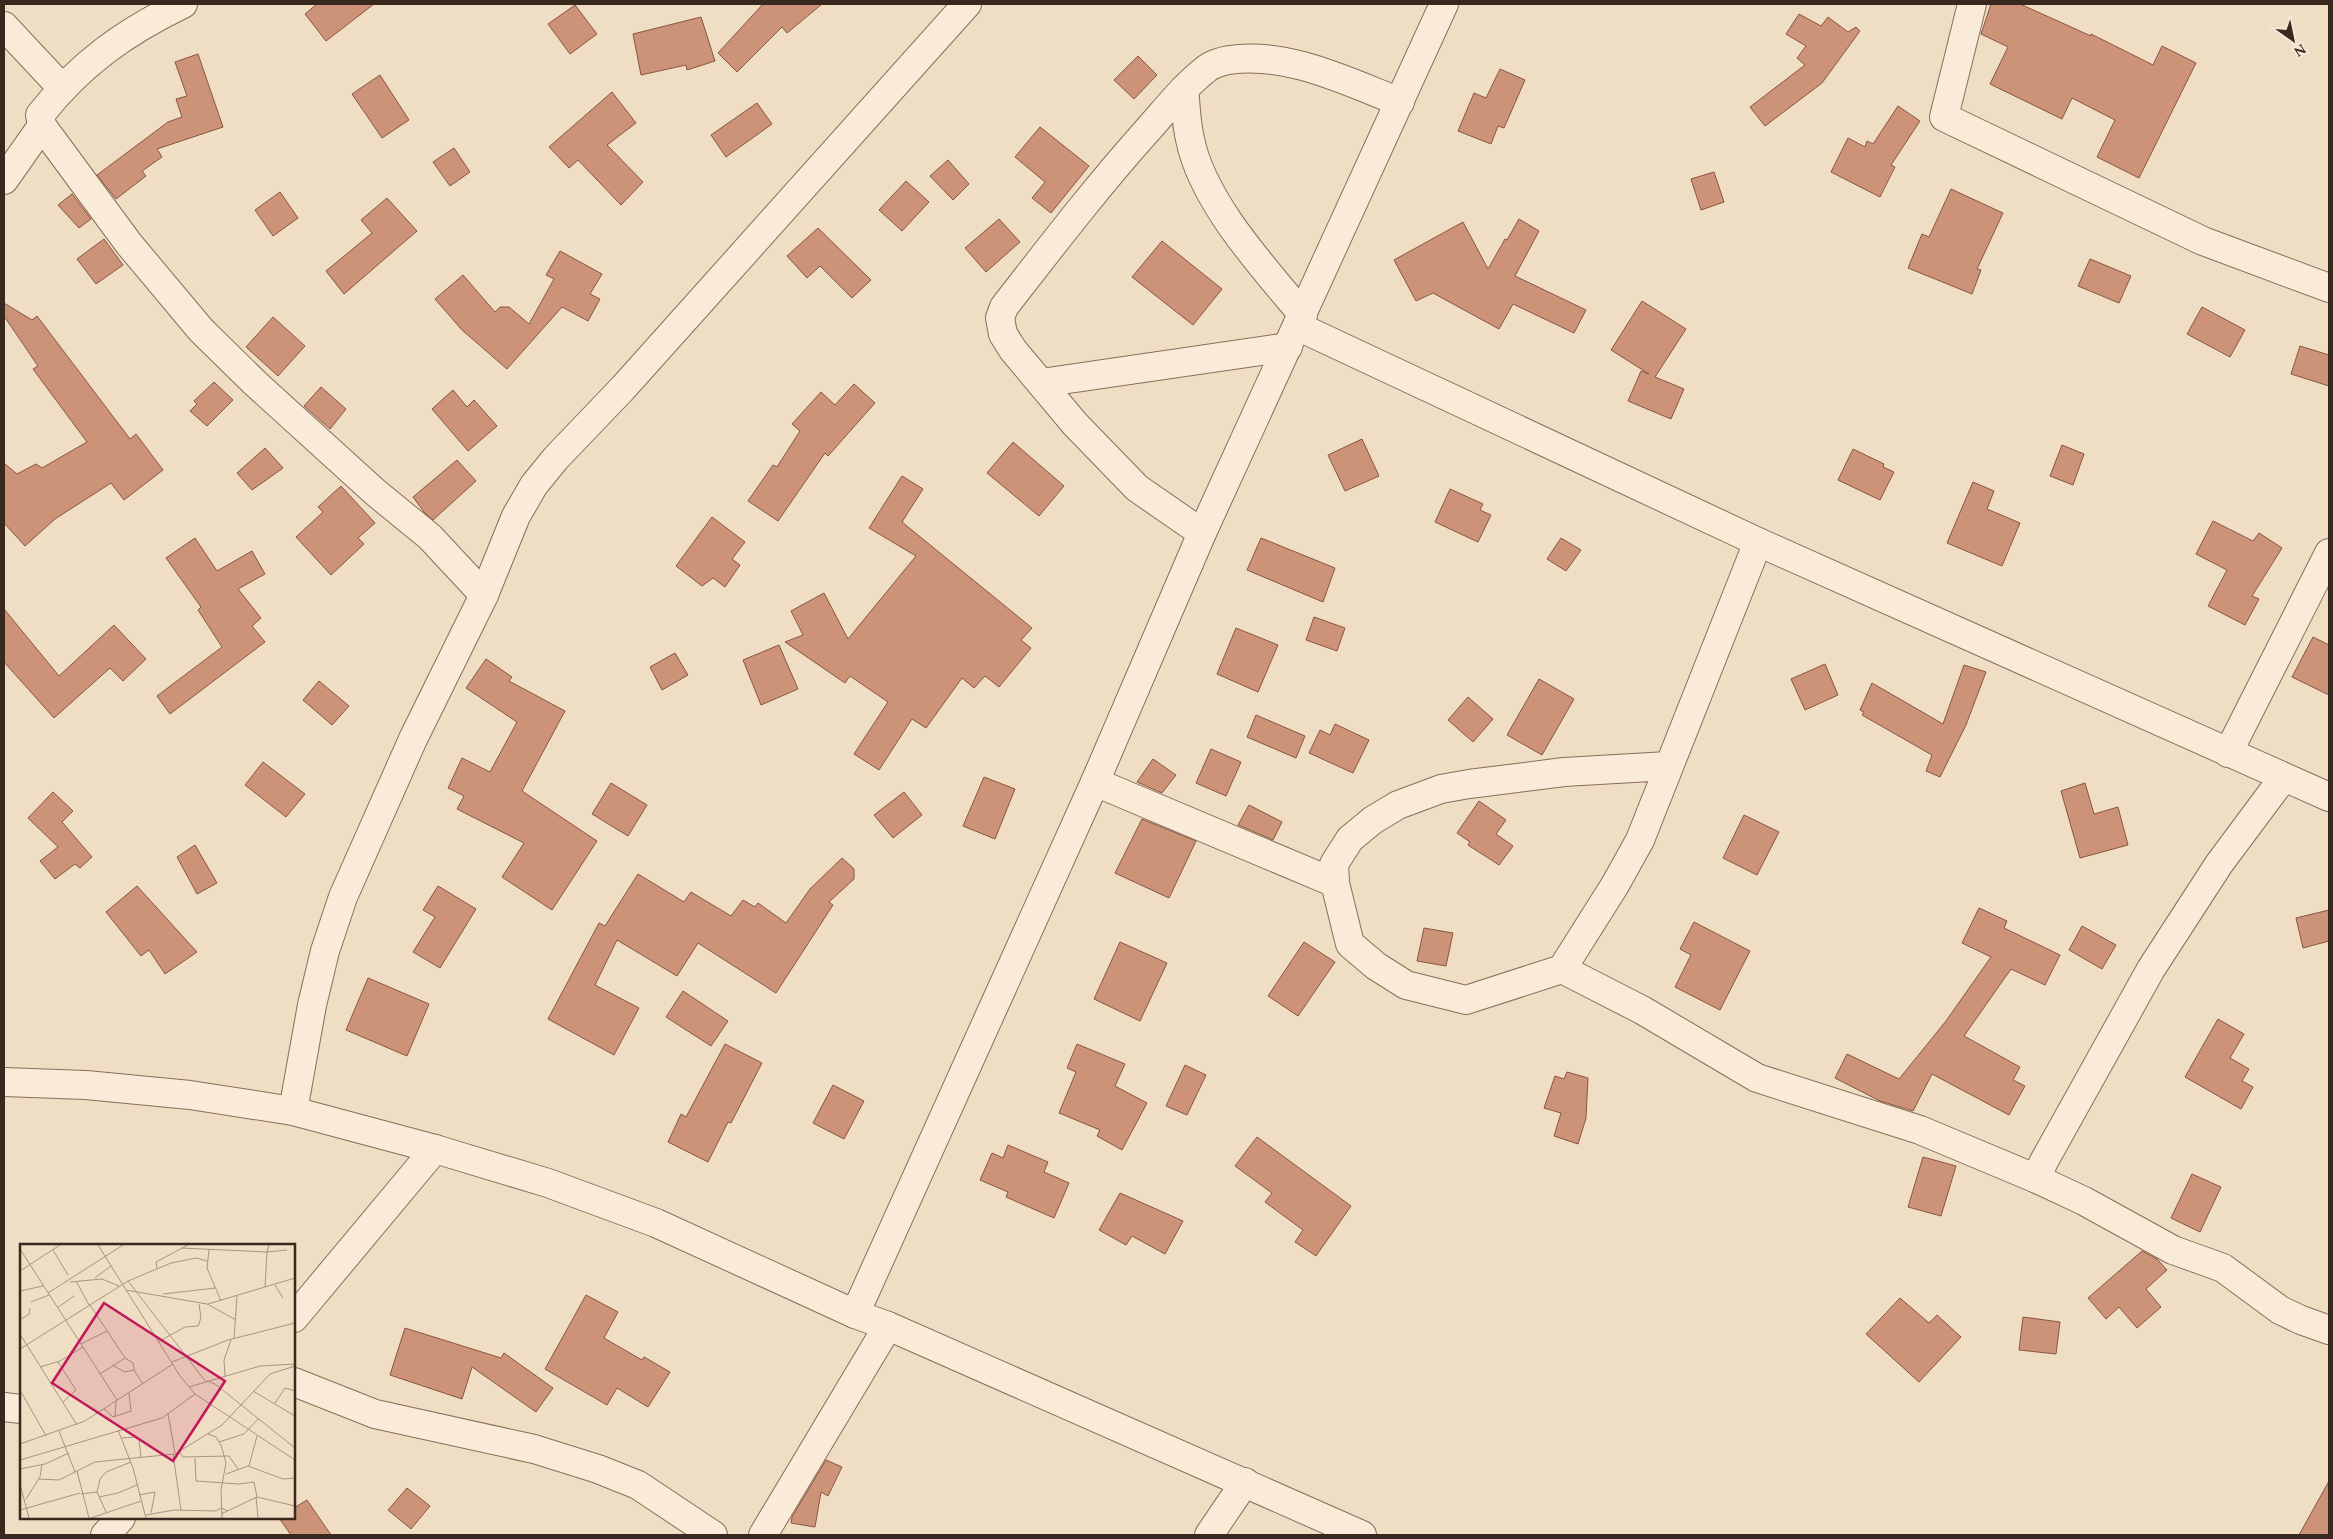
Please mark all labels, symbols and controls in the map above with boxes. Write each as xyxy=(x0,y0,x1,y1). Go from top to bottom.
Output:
north arrow xyxy=(2268,15,2318,65)
text: N xyxy=(2289,39,2310,62)
inset map xyxy=(20,1244,295,1519)

